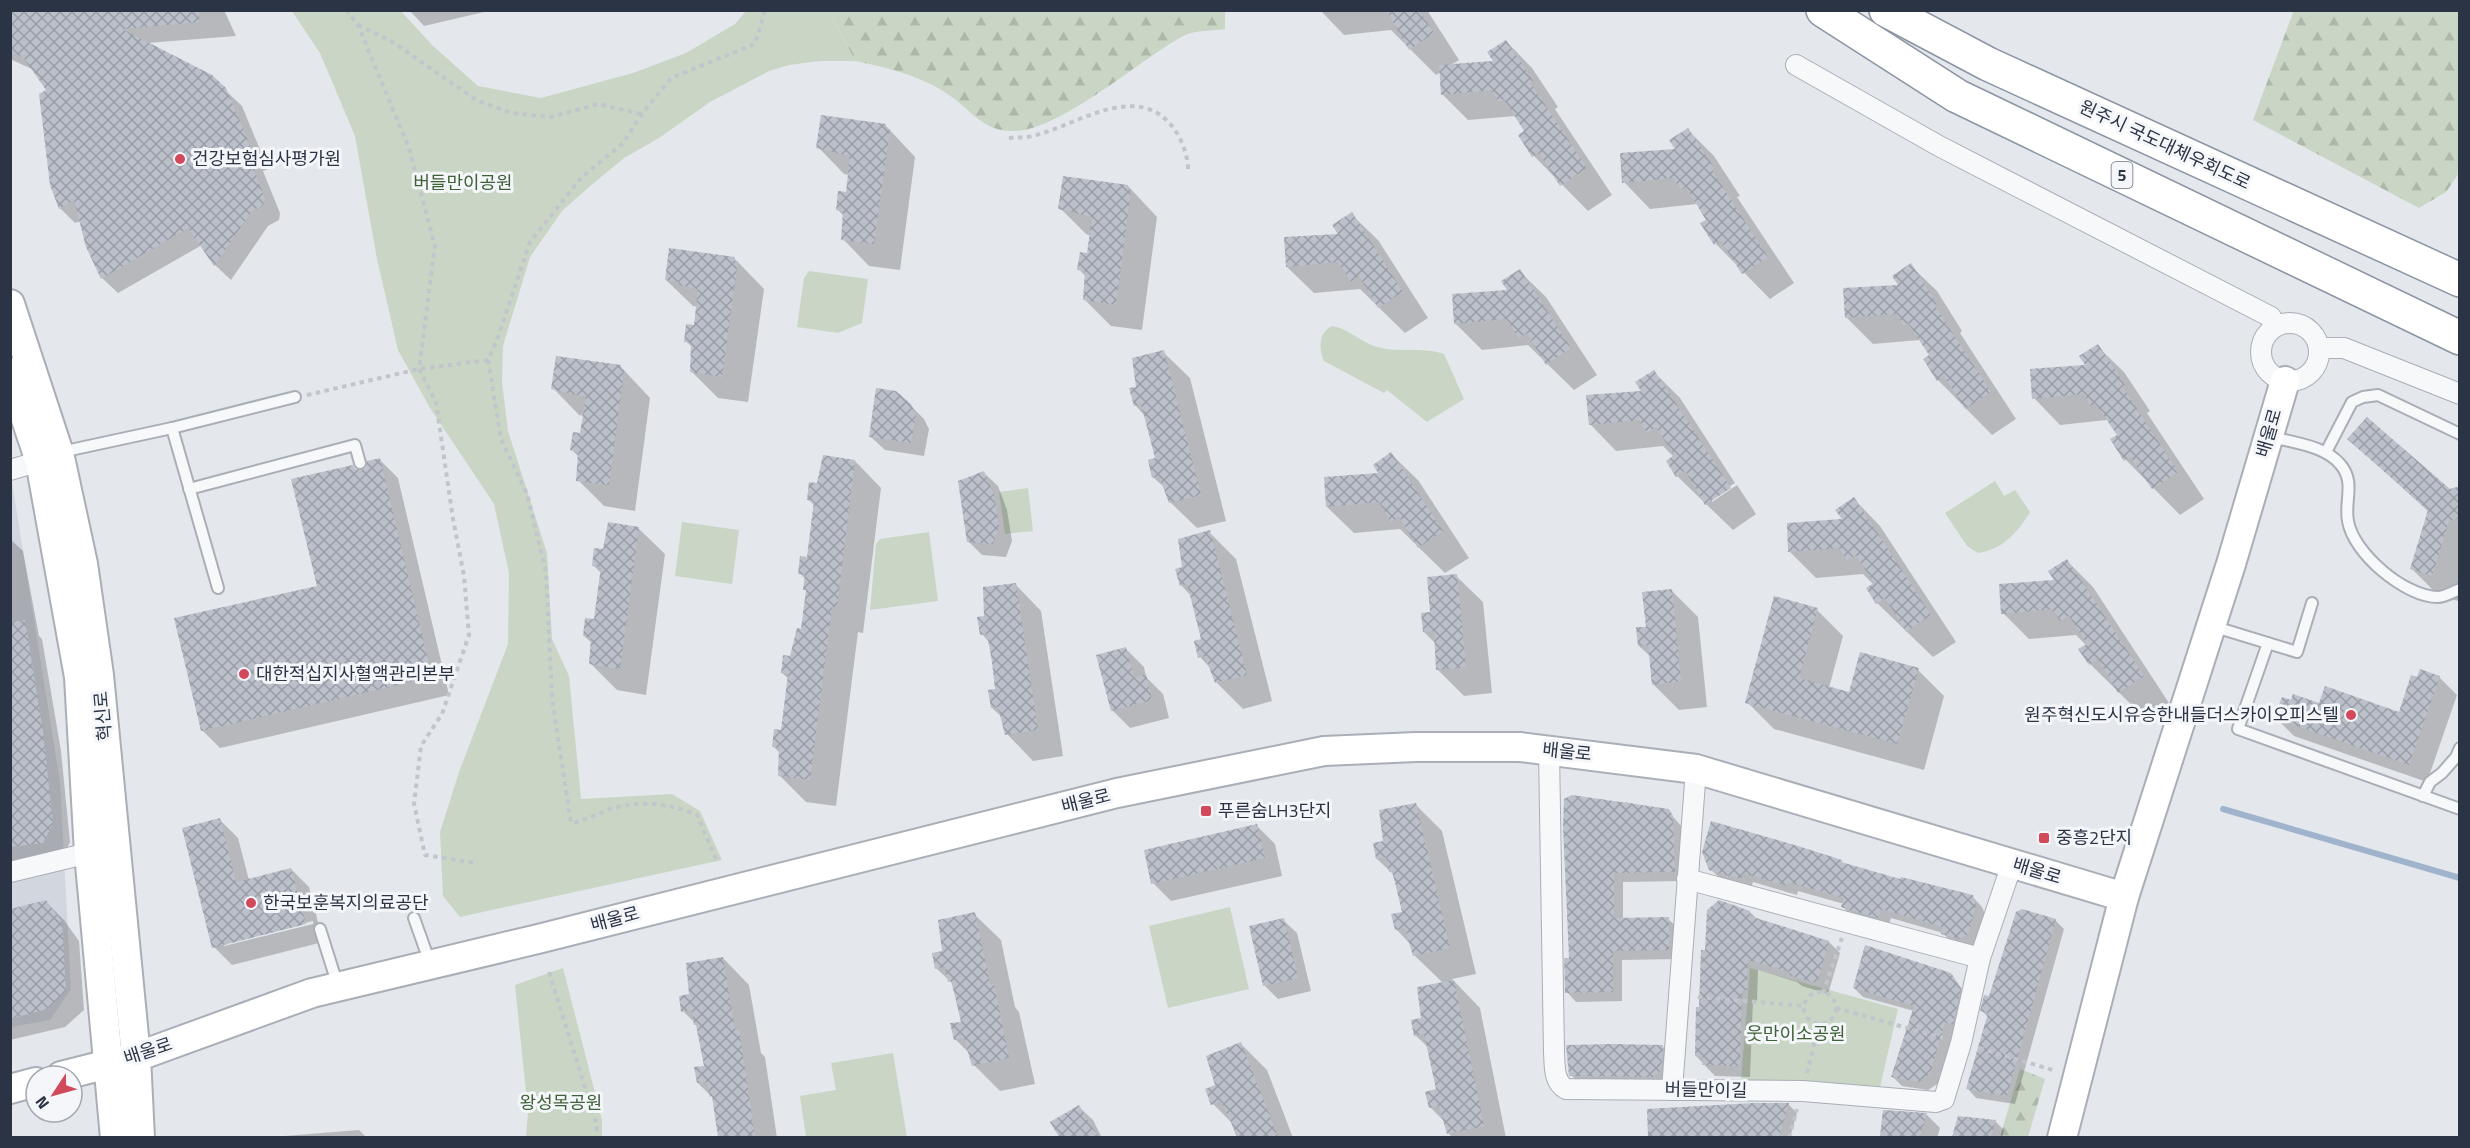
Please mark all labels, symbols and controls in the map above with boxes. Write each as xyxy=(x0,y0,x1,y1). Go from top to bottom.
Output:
street label: 원주시 국도대체우회도로 xyxy=(2075,93,2255,196)
place label: 건강보험심사평가원 xyxy=(192,145,341,172)
marker: 건강보험심사평가원 xyxy=(173,152,187,166)
road number: 5 xyxy=(2112,162,2132,188)
park label: 버들만이공원 xyxy=(413,169,513,196)
street label: 배울로 xyxy=(2249,405,2288,460)
place label: 대한적십지사혈액관리본부 xyxy=(256,660,455,687)
marker: 대한적십지사혈액관리본부 xyxy=(237,667,251,681)
street label: 혁신로 xyxy=(87,690,118,742)
place label: 원주혁신도시유승한내들더스카이오피스텔 xyxy=(2024,701,2339,728)
marker: 원주혁신도시유승한내들더스카이오피스텔 xyxy=(2344,708,2358,722)
street label: 배울로 xyxy=(1541,735,1593,768)
street label: 배울로 xyxy=(1059,781,1113,820)
place label: 푸른숨LH3단지 xyxy=(1218,797,1332,824)
marker: 푸른숨LH3단지 xyxy=(1199,804,1213,818)
place label: 중흥2단지 xyxy=(2056,824,2132,851)
marker: 중흥2단지 xyxy=(2037,831,2051,845)
street label: 배울로 xyxy=(2009,850,2065,891)
place label: 한국보훈복지의료공단 xyxy=(263,889,429,916)
marker: 한국보훈복지의료공단 xyxy=(244,896,258,910)
street label: 배울로 xyxy=(587,899,642,938)
park label: 웃만이소공원 xyxy=(1746,1020,1846,1047)
street label: 배울로 xyxy=(120,1030,176,1071)
north arrow xyxy=(24,1064,84,1124)
street label: 버들만이길 xyxy=(1664,1075,1748,1104)
park label: 왕성목공원 xyxy=(520,1089,602,1116)
text: N xyxy=(29,1091,55,1114)

